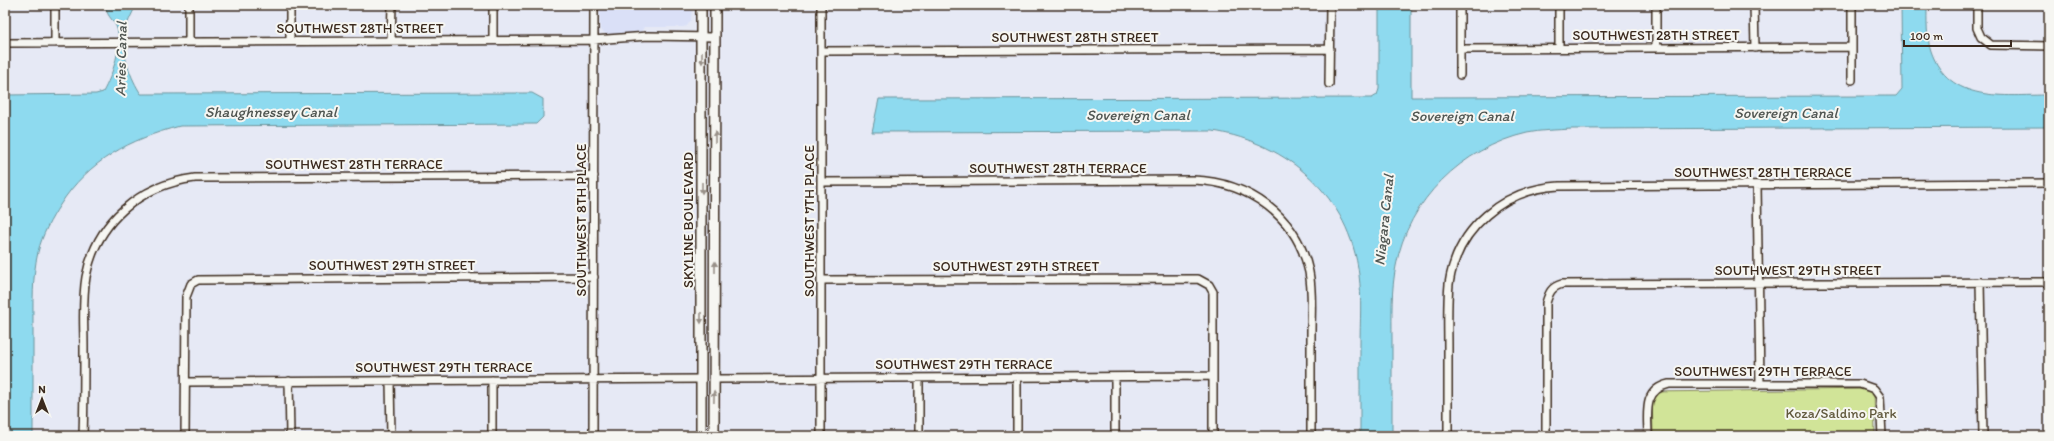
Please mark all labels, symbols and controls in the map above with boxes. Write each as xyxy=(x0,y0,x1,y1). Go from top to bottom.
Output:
water label: Aries Canal xyxy=(111,20,131,96)
street label: SOUTHWEST 28TH STREET xyxy=(277,20,444,37)
scale bar xyxy=(1904,22,2011,48)
street label: SOUTHWEST 28TH STREET xyxy=(1573,27,1740,44)
street label: SOUTHWEST 28TH STREET xyxy=(992,29,1159,46)
text: 100 m xyxy=(1910,29,1943,43)
one-way arrow xyxy=(699,52,705,65)
water label: Shaughnessey Canal xyxy=(205,103,339,121)
water label: Sovereign Canal xyxy=(1734,104,1839,122)
water label: Sovereign Canal xyxy=(1086,106,1191,124)
water label: Sovereign Canal xyxy=(1410,107,1515,125)
one-way arrow xyxy=(712,130,718,143)
street label: SOUTHWEST 8TH PLACE xyxy=(573,143,590,296)
street label: SOUTHWEST 7TH PLACE xyxy=(801,145,818,297)
street label: SKYLINE BOULEVARD xyxy=(680,152,697,288)
street label: SOUTHWEST 28TH TERRACE xyxy=(265,156,443,173)
street label: SOUTHWEST 28TH TERRACE xyxy=(969,160,1147,177)
street label: SOUTHWEST 28TH TERRACE xyxy=(1674,164,1852,181)
water label: Niagara Canal xyxy=(1370,172,1398,266)
one-way arrow xyxy=(699,182,705,195)
street label: SOUTHWEST 29TH STREET xyxy=(309,257,475,274)
street label: SOUTHWEST 29TH STREET xyxy=(933,258,1099,275)
one-way arrow xyxy=(712,260,718,273)
street label: SOUTHWEST 29TH STREET xyxy=(1715,262,1881,279)
one-way arrow xyxy=(698,312,704,325)
street label: SOUTHWEST 29TH TERRACE xyxy=(875,356,1053,373)
street label: SOUTHWEST 29TH TERRACE xyxy=(355,359,533,376)
street label: SOUTHWEST 29TH TERRACE xyxy=(1674,363,1852,380)
north arrow xyxy=(22,379,62,419)
text: N xyxy=(38,383,46,396)
one-way arrow xyxy=(711,391,718,403)
park label: Koza/Saldino Park xyxy=(1785,405,1897,422)

